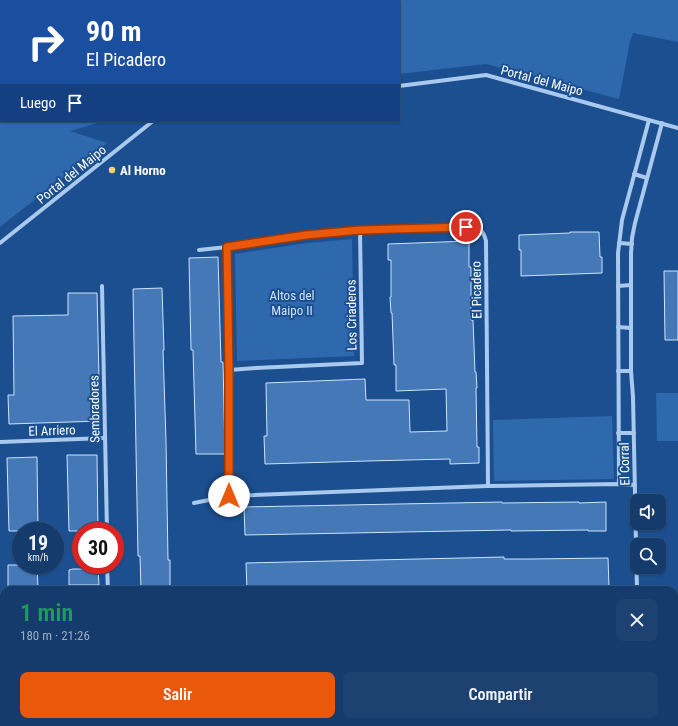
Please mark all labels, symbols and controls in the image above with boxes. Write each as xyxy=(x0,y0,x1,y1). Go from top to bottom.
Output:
text: 90 m xyxy=(86,15,142,48)
icon: right xyxy=(20,16,72,68)
text: El Picadero xyxy=(86,49,166,70)
street label: Portal del Maipo xyxy=(499,62,585,99)
icon: arrive xyxy=(64,92,86,114)
text: Luego xyxy=(20,94,56,112)
street label: Portal del Maipo xyxy=(34,142,109,207)
place label: Al Horno xyxy=(120,163,166,178)
marker: Al Horno xyxy=(107,165,117,175)
pin xyxy=(449,210,483,244)
icon: arrive xyxy=(455,216,477,238)
street label: El Picadero xyxy=(468,261,485,319)
street label: Los Criaderos xyxy=(343,279,360,351)
park label: Altos del Maipo II xyxy=(269,288,315,318)
street label: Sembradores xyxy=(86,375,103,443)
street label: El Arriero xyxy=(28,422,76,439)
street label: El Corral xyxy=(617,442,632,486)
position arrow xyxy=(208,475,250,517)
map controls xyxy=(630,494,666,574)
button: sound xyxy=(630,494,666,530)
speed limit sign: 30 xyxy=(72,522,124,574)
text: 19 xyxy=(28,531,48,555)
button: search xyxy=(630,538,666,574)
text: km/h xyxy=(28,552,48,563)
text: 1 min xyxy=(20,599,73,627)
button: close xyxy=(616,599,658,641)
text: 180 m · 21:26 xyxy=(20,628,90,643)
button: Salir xyxy=(20,672,335,718)
button: Compartir xyxy=(343,672,658,718)

